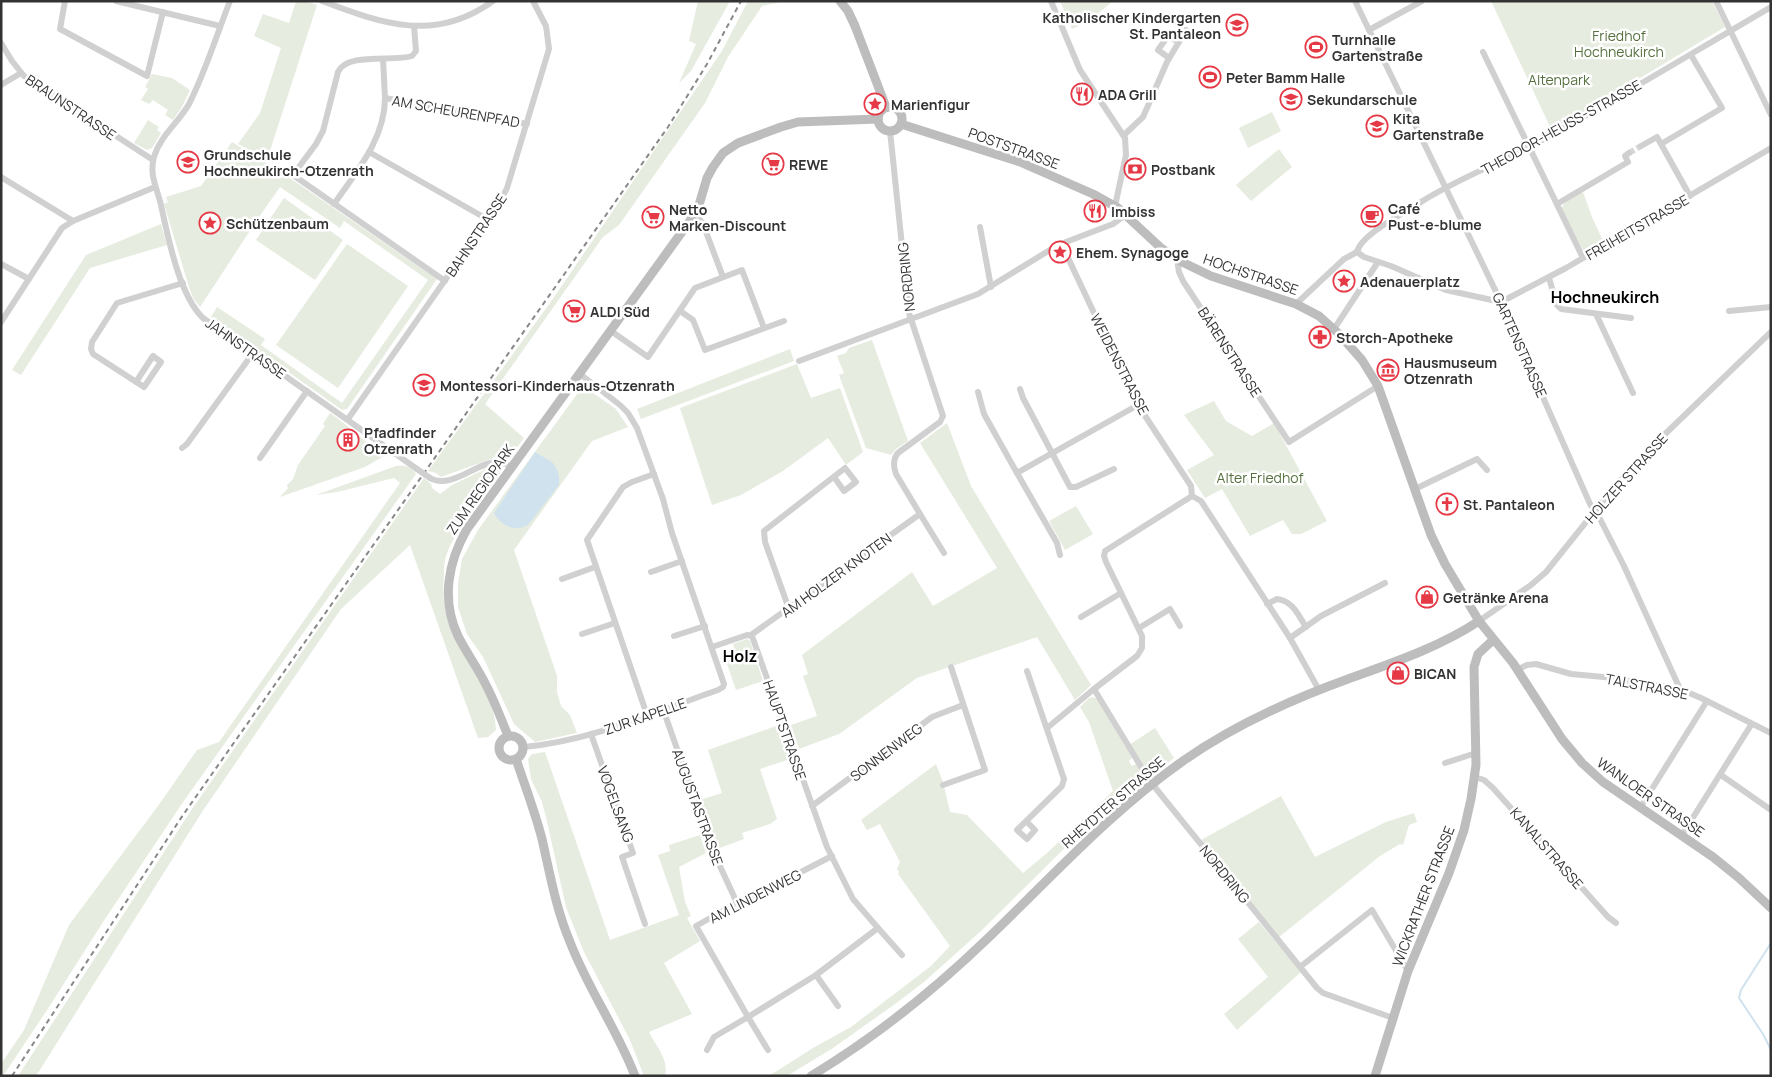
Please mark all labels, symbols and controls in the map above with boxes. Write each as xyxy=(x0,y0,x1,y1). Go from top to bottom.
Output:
place label: Katholischer Kindergarten St. Pantaleon xyxy=(1042,8,1221,43)
school or university icon: Katholischer Kindergarten St. Pantaleon xyxy=(1225,13,1249,37)
park label: Friedhof Hochneukirch xyxy=(1574,26,1664,61)
place label: Turnhalle Gartenstraße xyxy=(1332,30,1423,65)
sports icon: Turnhalle Gartenstraße xyxy=(1304,35,1328,59)
sports icon: Peter Bamm Halle xyxy=(1198,65,1222,89)
place label: Peter Bamm Halle xyxy=(1226,68,1345,87)
street label: BRAUNSTRASSE xyxy=(22,70,120,144)
park label: Altenpark xyxy=(1528,70,1591,89)
street label: THEODOR-HEUSS-STRASSE xyxy=(1478,75,1644,179)
restaurant icon: ADA Grill xyxy=(1070,82,1094,106)
place label: ADA Grill xyxy=(1098,85,1157,104)
school or university icon: Sekundarschule xyxy=(1279,87,1303,111)
street label: AM SCHEURENPFAD xyxy=(391,90,521,132)
place label: Sekundarschule xyxy=(1307,90,1417,109)
place icon: Marienfigur xyxy=(863,92,887,116)
place label: Marienfigur xyxy=(891,95,970,114)
place label: Kita Gartenstraße xyxy=(1393,109,1484,144)
school or university icon: Kita Gartenstraße xyxy=(1365,114,1389,138)
street label: POSTSTRASSE xyxy=(966,123,1062,173)
place label: Grundschule Hochneukirch-Otzenrath xyxy=(204,145,374,180)
school or university icon: Grundschule Hochneukirch-Otzenrath xyxy=(176,150,200,174)
supermarket icon: REWE xyxy=(761,152,785,176)
place label: REWE xyxy=(789,155,828,174)
bank icon: Postbank xyxy=(1123,157,1147,181)
place label: Postbank xyxy=(1151,160,1215,179)
street label: BAHNSTRASSE xyxy=(441,190,511,280)
street label: FREIHEITSTRASSE xyxy=(1582,190,1692,264)
restaurant icon: Imbiss xyxy=(1083,199,1107,223)
place label: Café Pust-e-blume xyxy=(1388,199,1482,234)
place label: Netto Marken-Discount xyxy=(669,200,786,235)
place label: Imbiss xyxy=(1111,202,1156,221)
cafe icon: Café Pust-e-blume xyxy=(1360,204,1384,228)
supermarket icon: Netto Marken-Discount xyxy=(641,205,665,229)
place icon: Schützenbaum xyxy=(198,211,222,235)
place label: Schützenbaum xyxy=(226,214,329,233)
place icon: Ehem. Synagoge xyxy=(1048,240,1072,264)
street label: NORDRING xyxy=(893,241,919,313)
place label: Ehem. Synagoge xyxy=(1076,243,1189,262)
street label: HOCHSTRASSE xyxy=(1201,249,1301,299)
place icon: Adenauerplatz xyxy=(1332,269,1356,293)
place label: Adenauerplatz xyxy=(1360,272,1460,291)
district label: Hochneukirch xyxy=(1551,286,1659,308)
street label: GARTENSTRASSE xyxy=(1488,289,1552,401)
supermarket icon: ALDI Süd xyxy=(562,299,586,323)
place label: ALDI Süd xyxy=(590,302,650,321)
street label: BÄRENSTRASSE xyxy=(1194,303,1266,401)
street label: WEIDENSTRASSE xyxy=(1086,310,1154,418)
street label: JAHNSTRASSE xyxy=(202,313,290,383)
pharmacy icon: Storch-Apotheke xyxy=(1308,325,1332,349)
place label: Storch-Apotheke xyxy=(1336,328,1453,347)
place label: Hausmuseum Otzenrath xyxy=(1404,353,1497,388)
museum icon: Hausmuseum Otzenrath xyxy=(1376,358,1400,382)
school or university icon: Montessori-Kinderhaus-Otzenrath xyxy=(412,373,436,397)
place label: Montessori-Kinderhaus-Otzenrath xyxy=(440,376,675,395)
place label: Pfadfinder Otzenrath xyxy=(364,423,436,458)
building icon: Pfadfinder Otzenrath xyxy=(336,428,360,452)
street label: HOLZER STRASSE xyxy=(1580,429,1672,527)
street label: ZUM REGIOPARK xyxy=(442,439,519,538)
park label: Alter Friedhof xyxy=(1217,468,1303,487)
church icon: St. Pantaleon xyxy=(1435,492,1459,516)
place label: St. Pantaleon xyxy=(1463,495,1555,514)
street label: AM HOLZER KNOTEN xyxy=(777,528,895,622)
shop icon: Getränke Arena xyxy=(1415,585,1439,609)
place label: Getränke Arena xyxy=(1443,588,1548,607)
district label: Holz xyxy=(723,645,757,667)
shop icon: BICAN xyxy=(1386,661,1410,685)
place label: BICAN xyxy=(1414,664,1456,683)
street label: TALSTRASSE xyxy=(1604,669,1690,703)
street label: HAUPTSTRASSE xyxy=(759,677,811,783)
street label: ZUR KAPELLE xyxy=(601,693,689,739)
street label: SONNENWEG xyxy=(846,718,926,785)
street label: AUGUSTASTRASSE xyxy=(668,746,728,868)
street label: RHEYDTER STRASSE xyxy=(1057,752,1169,852)
street label: WANLOER STRASSE xyxy=(1594,753,1708,841)
street label: VOGELSANG xyxy=(593,763,639,845)
street label: KANALSTRASSE xyxy=(1506,803,1588,893)
street label: WICKRATHER STRASSE xyxy=(1387,823,1459,969)
street label: NORDRING xyxy=(1196,841,1254,907)
street label: AM LINDENWEG xyxy=(706,865,804,927)

